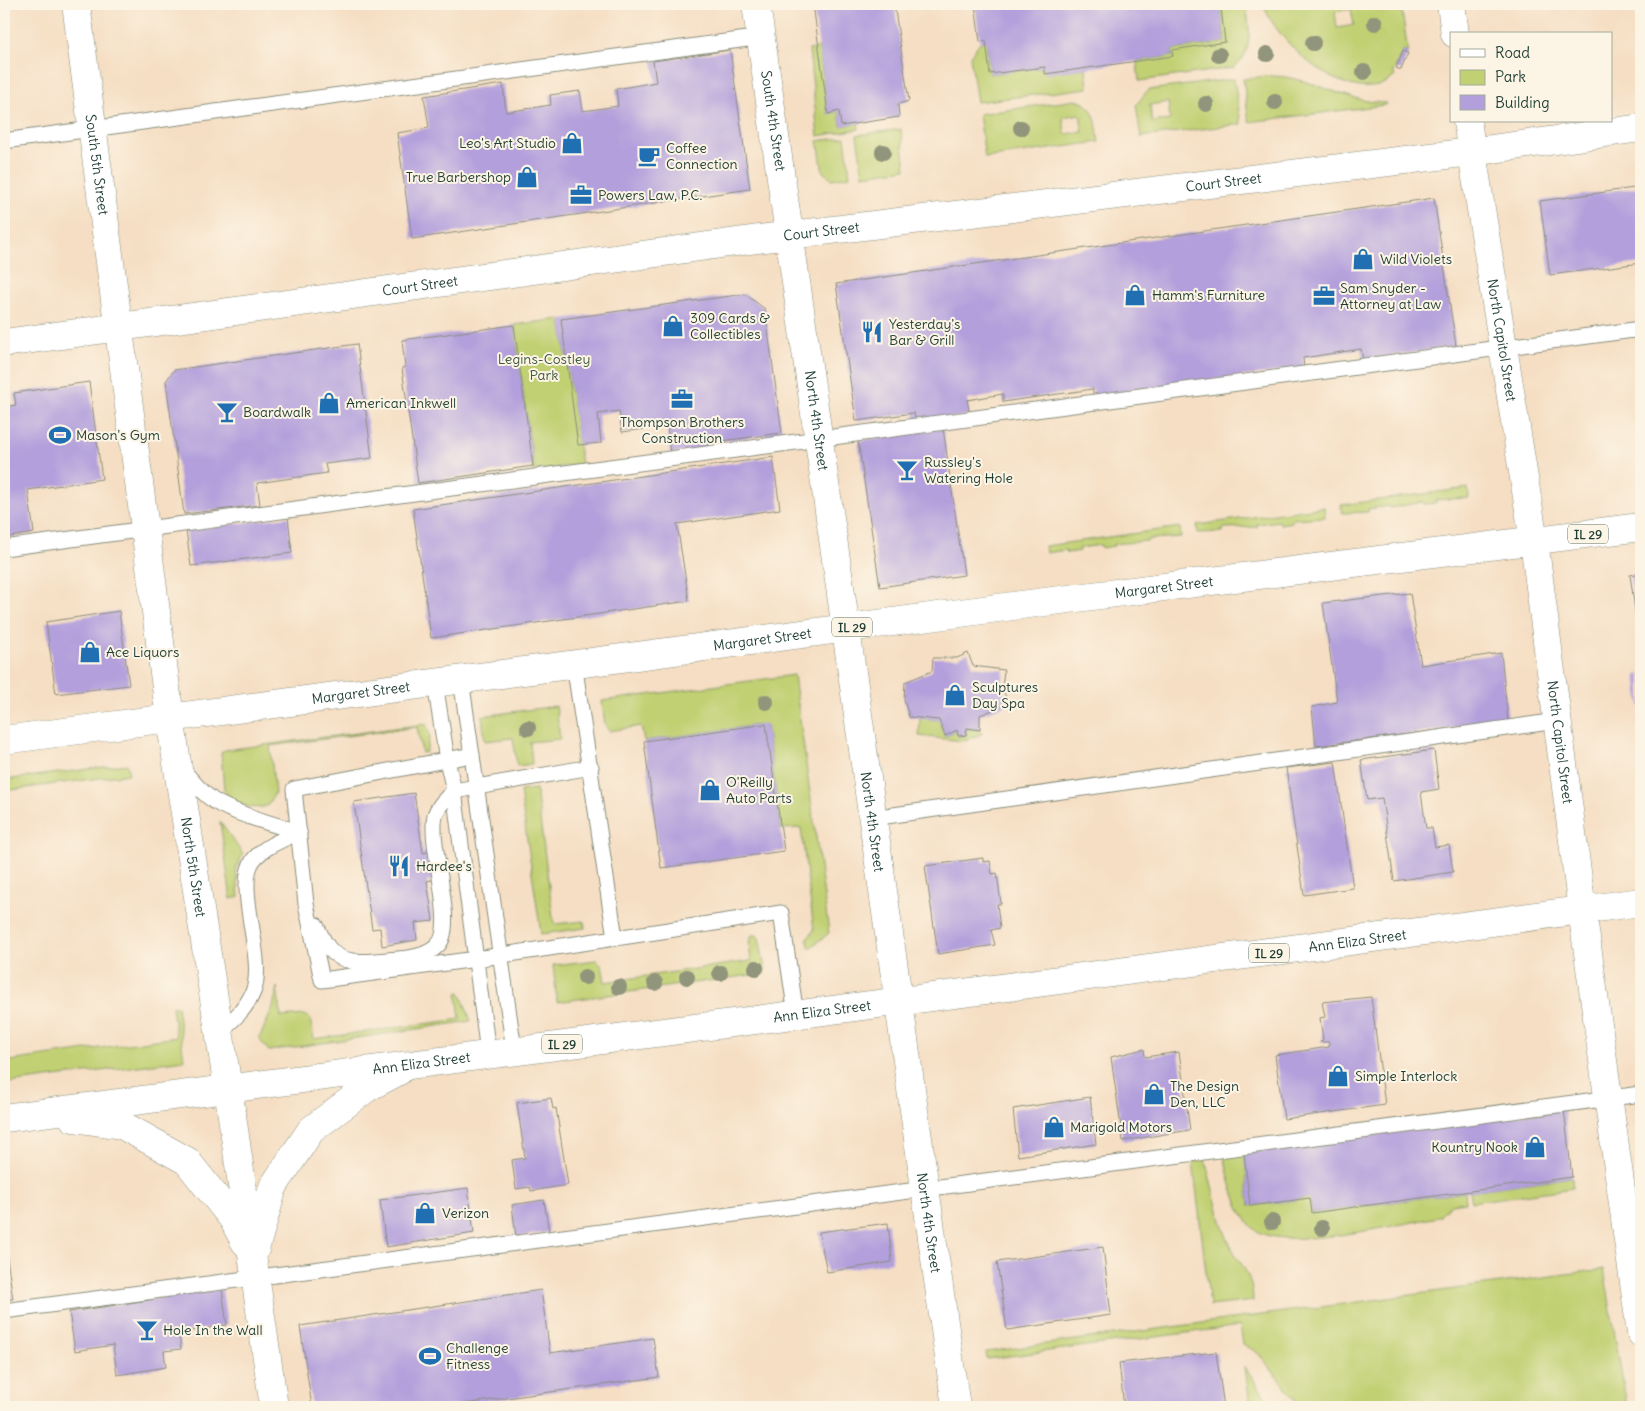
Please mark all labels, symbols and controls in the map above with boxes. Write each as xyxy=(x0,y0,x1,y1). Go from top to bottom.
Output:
legend xyxy=(1450,32,1612,122)
text: Road xyxy=(1495,43,1530,62)
text: Park xyxy=(1495,67,1526,86)
street label: South 4th Street xyxy=(757,69,790,173)
text: Building xyxy=(1495,93,1550,112)
street label: South 5th Street xyxy=(82,113,113,216)
shop icon: Leo's Art Studio xyxy=(559,130,585,156)
place label: Leo's Art Studio xyxy=(459,134,556,152)
place label: Coffee Connection xyxy=(666,139,738,173)
cafe icon: Coffee Connection xyxy=(636,143,662,169)
shop icon: True Barbershop xyxy=(514,164,540,190)
place label: True Barbershop xyxy=(406,168,511,186)
street label: Court Street xyxy=(1184,169,1263,196)
office icon: Powers Law, P.C. xyxy=(568,182,594,208)
place label: Powers Law, P.C. xyxy=(598,186,703,204)
street label: Court Street xyxy=(782,218,861,245)
shop icon: Wild Violets xyxy=(1350,246,1376,272)
place label: Wild Violets xyxy=(1380,250,1452,268)
street label: Court Street xyxy=(381,271,459,300)
street label: North Capitol Street xyxy=(1483,278,1521,403)
place label: Sam Snyder - Attorney at Law xyxy=(1340,279,1441,313)
shop icon: Hamm's Furniture xyxy=(1122,282,1148,308)
office icon: Sam Snyder - Attorney at Law xyxy=(1311,283,1337,309)
place label: Hamm's Furniture xyxy=(1152,286,1265,304)
place label: 309 Cards & Collectibles xyxy=(690,309,770,343)
shop icon: 309 Cards & Collectibles xyxy=(660,313,686,339)
place label: Yesterday's Bar & Grill xyxy=(889,315,960,349)
restaurant icon: Yesterday's Bar & Grill xyxy=(859,319,885,345)
park label: Legins-Costley Park xyxy=(498,350,590,384)
street label: North 4th Street xyxy=(801,369,833,472)
office icon: Thompson Brothers Construction xyxy=(669,386,695,412)
shop icon: American Inkwell xyxy=(316,390,342,416)
place label: American Inkwell xyxy=(346,394,456,412)
bar icon: Boardwalk xyxy=(214,399,240,425)
place label: Boardwalk xyxy=(243,403,311,421)
place label: Thompson Brothers Construction xyxy=(620,413,744,447)
sports icon: Mason's Gym xyxy=(47,422,73,448)
place label: Mason's Gym xyxy=(76,426,160,444)
place label: Russley's Watering Hole xyxy=(924,453,1013,487)
bar icon: Russley's Watering Hole xyxy=(894,457,920,483)
road number: IL 29 xyxy=(1568,524,1608,544)
street label: Margaret Street xyxy=(1114,572,1214,602)
road number: IL 29 xyxy=(832,618,872,636)
street label: Margaret Street xyxy=(712,624,813,655)
shop icon: Ace Liquors xyxy=(77,639,103,665)
place label: Ace Liquors xyxy=(106,643,179,661)
street label: Margaret Street xyxy=(311,677,411,708)
place label: Sculptures Day Spa xyxy=(972,678,1038,712)
street label: North Capitol Street xyxy=(1543,679,1577,805)
shop icon: Sculptures Day Spa xyxy=(942,682,968,708)
street label: North 4th Street xyxy=(857,771,888,873)
place label: O'Reilly Auto Parts xyxy=(726,773,792,807)
shop icon: O'Reilly Auto Parts xyxy=(697,777,723,803)
street label: North 5th Street xyxy=(177,816,210,919)
restaurant icon: Hardee's xyxy=(386,853,412,879)
place label: Hardee's xyxy=(416,857,472,875)
street label: Ann Eliza Street xyxy=(1308,925,1408,956)
road number: IL 29 xyxy=(1249,944,1289,962)
street label: Ann Eliza Street xyxy=(772,996,872,1026)
road number: IL 29 xyxy=(542,1034,582,1054)
street label: Ann Eliza Street xyxy=(371,1048,472,1078)
shop icon: Simple Interlock xyxy=(1325,1063,1351,1089)
place label: Simple Interlock xyxy=(1355,1067,1457,1085)
place label: The Design Den, LLC xyxy=(1170,1077,1239,1111)
shop icon: The Design Den, LLC xyxy=(1141,1081,1167,1107)
shop icon: Marigold Motors xyxy=(1041,1114,1067,1140)
place label: Marigold Motors xyxy=(1070,1118,1172,1136)
shop icon: Kountry Nook xyxy=(1522,1134,1548,1160)
place label: Kountry Nook xyxy=(1431,1138,1518,1156)
street label: North 4th Street xyxy=(913,1172,945,1274)
shop icon: Verizon xyxy=(412,1200,438,1226)
place label: Verizon xyxy=(442,1204,489,1222)
bar icon: Hole In the Wall xyxy=(134,1317,160,1343)
place label: Hole In the Wall xyxy=(163,1321,263,1339)
place label: Challenge Fitness xyxy=(446,1339,509,1373)
sports icon: Challenge Fitness xyxy=(417,1343,443,1369)

